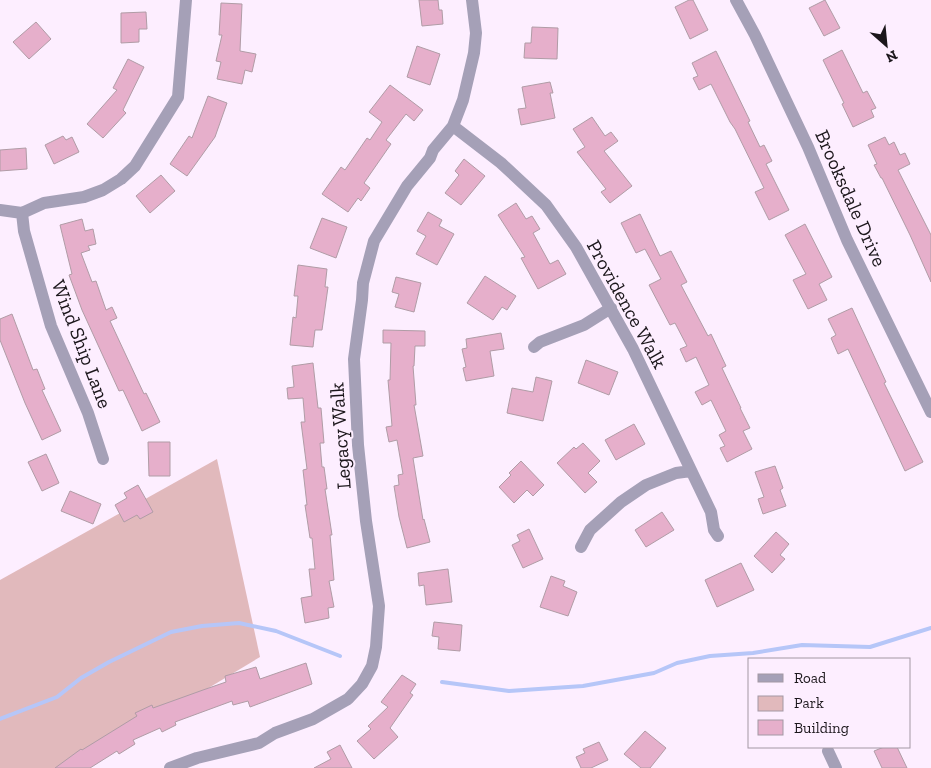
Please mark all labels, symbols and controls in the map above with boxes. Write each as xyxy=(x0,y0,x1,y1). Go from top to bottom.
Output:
north arrow xyxy=(861,20,911,70)
text: N xyxy=(883,46,900,66)
street label: Brooksdale Drive xyxy=(810,126,892,270)
street label: Providence Walk xyxy=(582,236,672,373)
street label: Wind Ship Lane xyxy=(47,277,117,411)
street label: Legacy Walk xyxy=(324,381,356,490)
legend xyxy=(748,658,911,748)
text: Road xyxy=(794,669,827,687)
text: Park xyxy=(794,694,824,712)
text: Building xyxy=(794,719,849,737)

